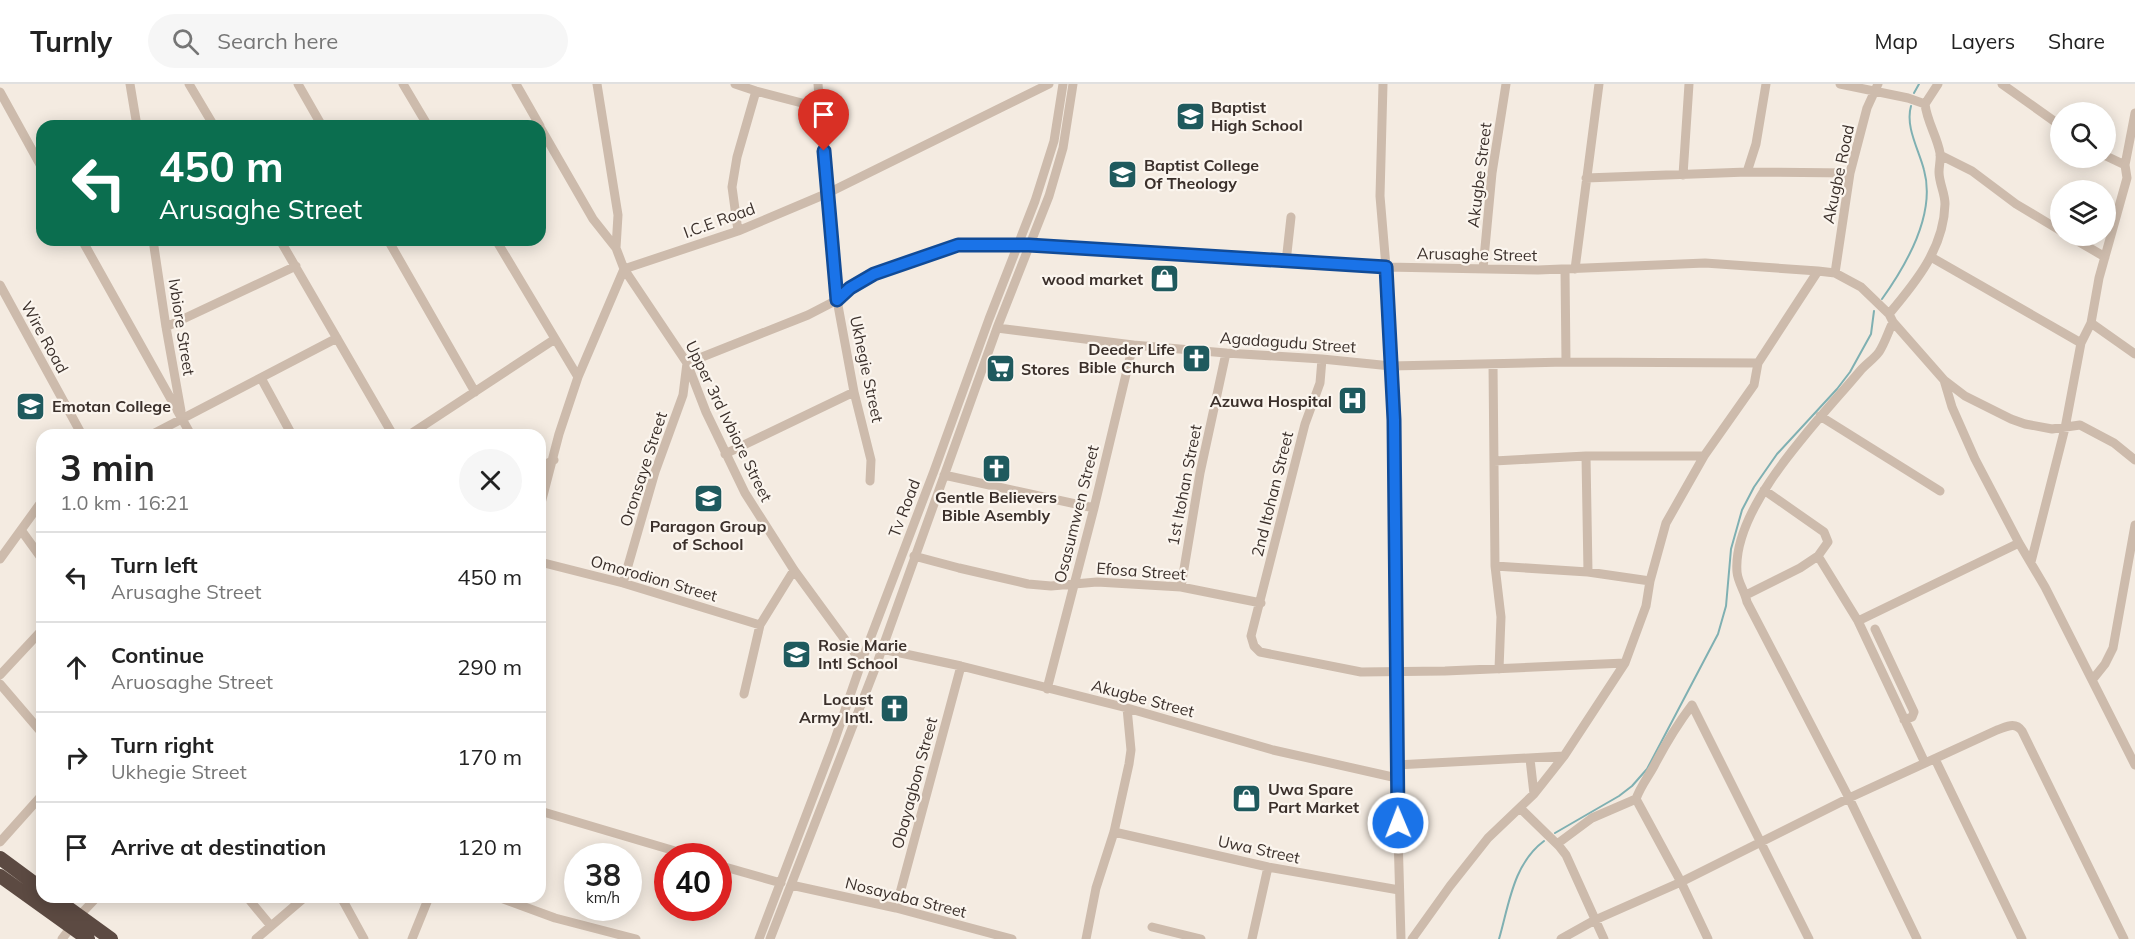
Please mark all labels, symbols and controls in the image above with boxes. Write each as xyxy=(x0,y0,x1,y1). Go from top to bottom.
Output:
search box xyxy=(148,14,568,68)
text: Turnly xyxy=(30,24,112,59)
icon: search xyxy=(169,25,202,58)
text: Search here xyxy=(217,27,338,55)
text: Map xyxy=(1875,28,1918,54)
text: Layers xyxy=(1951,28,2015,54)
text: Share xyxy=(2048,28,2105,54)
pin xyxy=(798,89,849,151)
place label: Baptist High School xyxy=(1211,97,1303,135)
icon: arrive xyxy=(807,98,840,131)
school or university icon: Baptist High School xyxy=(1174,100,1206,132)
map controls xyxy=(2050,102,2116,246)
button: search xyxy=(2050,102,2116,168)
street label: Akugbe Street xyxy=(1463,121,1495,229)
street label: Akugbe Road xyxy=(1818,123,1858,225)
text: 450 m xyxy=(159,140,284,193)
icon: left xyxy=(60,144,138,222)
place label: Baptist College Of Theology xyxy=(1144,155,1259,193)
school or university icon: Baptist College Of Theology xyxy=(1107,158,1139,190)
button: layers xyxy=(2050,180,2116,246)
text: Arusaghe Street xyxy=(159,192,362,226)
street label: I.C.E Road xyxy=(680,198,758,242)
street label: Arusaghe Street xyxy=(1417,243,1538,265)
shop icon: wood market xyxy=(1148,263,1180,295)
place label: wood market xyxy=(1042,269,1143,289)
street label: Ivbiore Street xyxy=(164,277,200,377)
street label: Wire Road xyxy=(17,297,73,377)
street label: Ukhegie Street xyxy=(846,314,888,425)
street label: Agadagudu Street xyxy=(1219,327,1357,357)
street label: Upper 3rd Ivbiore Street xyxy=(681,337,777,505)
place label: Deeder Life Bible Church xyxy=(1079,339,1175,377)
church icon: Deeder Life Bible Church xyxy=(1180,342,1212,374)
supermarket icon: Stores xyxy=(984,353,1016,385)
place label: Stores xyxy=(1021,359,1070,379)
hospital icon: Azuwa Hospital xyxy=(1337,385,1369,417)
school or university icon: Emotan College xyxy=(15,390,47,422)
place label: Azuwa Hospital xyxy=(1210,391,1332,411)
place label: Emotan College xyxy=(52,396,171,416)
street label: Oronsaye Street xyxy=(615,409,671,529)
street label: 1st Itohan Street xyxy=(1162,422,1206,547)
street label: 2nd Itohan Street xyxy=(1247,429,1297,559)
street label: Osasumwen Street xyxy=(1049,443,1103,585)
text: 3 min xyxy=(60,445,155,490)
button: close xyxy=(459,449,522,512)
church icon: Gentle Believers Bible Asembly xyxy=(980,453,1012,485)
street label: Tv Road xyxy=(884,476,924,540)
school or university icon: Paragon Group of School xyxy=(692,482,724,514)
place label: Gentle Believers Bible Asembly xyxy=(935,487,1057,525)
text: 1.0 km · 16:21 xyxy=(60,490,189,515)
place label: Paragon Group of School xyxy=(650,516,766,554)
street label: Omorodion Street xyxy=(588,550,720,606)
text: Turn left xyxy=(111,551,198,579)
street label: Efosa Street xyxy=(1096,558,1187,584)
icon: left xyxy=(60,561,93,594)
text: 450 m xyxy=(457,563,522,591)
text: Arusaghe Street xyxy=(111,579,262,604)
place label: Rosie Marie Intl School xyxy=(818,635,907,673)
school or university icon: Rosie Marie Intl School xyxy=(781,638,813,670)
text: Continue xyxy=(111,641,204,669)
icon: ahead xyxy=(60,651,93,684)
text: 290 m xyxy=(457,653,522,681)
text: Aruosaghe Street xyxy=(111,669,273,694)
street label: Akugbe Street xyxy=(1089,675,1197,721)
place label: Locust Army Intl. xyxy=(799,689,873,727)
church icon: Locust Army Intl. xyxy=(878,692,910,724)
street label: Obayagbon Street xyxy=(887,715,941,851)
text: Turn right xyxy=(111,731,214,759)
icon: right xyxy=(60,741,93,774)
text: 170 m xyxy=(457,743,522,771)
text: Ukhegie Street xyxy=(111,759,247,784)
place label: Uwa Spare Part Market xyxy=(1268,779,1359,817)
shop icon: Uwa Spare Part Market xyxy=(1231,782,1263,814)
position arrow xyxy=(1366,791,1430,855)
icon: arrive xyxy=(60,831,93,864)
street label: Uwa Street xyxy=(1216,831,1302,868)
text: Arrive at destination xyxy=(111,833,326,861)
text: 120 m xyxy=(457,833,522,861)
speed limit sign: 40 xyxy=(654,843,732,921)
text: 38 xyxy=(585,856,621,894)
street label: Nosayaba Street xyxy=(843,872,969,922)
text: km/h xyxy=(586,888,620,907)

